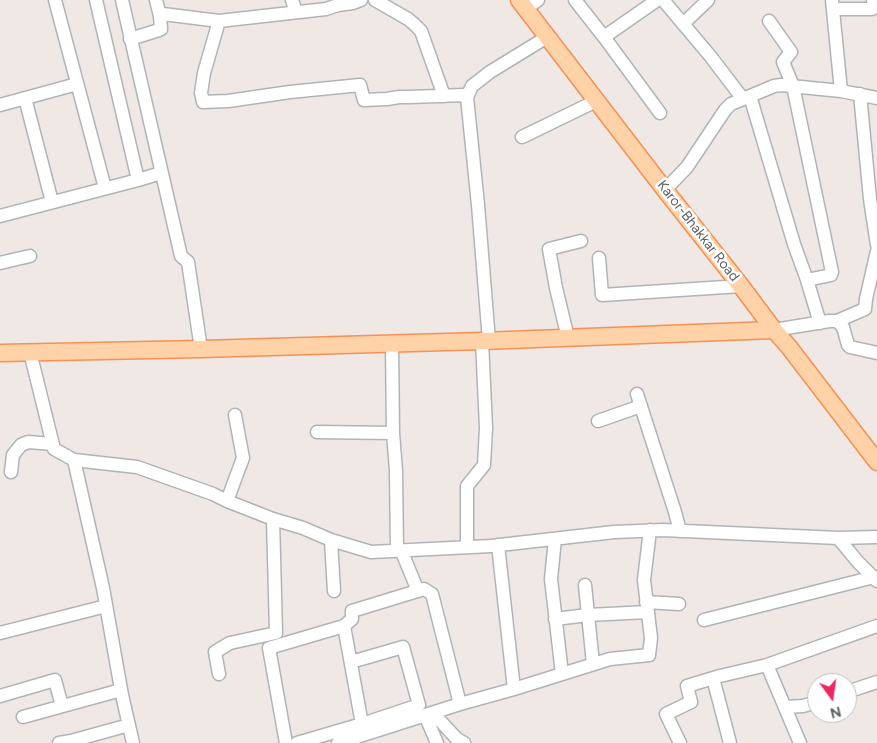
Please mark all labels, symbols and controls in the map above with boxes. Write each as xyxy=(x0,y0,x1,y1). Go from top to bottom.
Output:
street label: Karor-Bhakkar Road xyxy=(653,177,743,285)
north arrow xyxy=(807,673,857,723)
text: N xyxy=(828,703,843,722)

